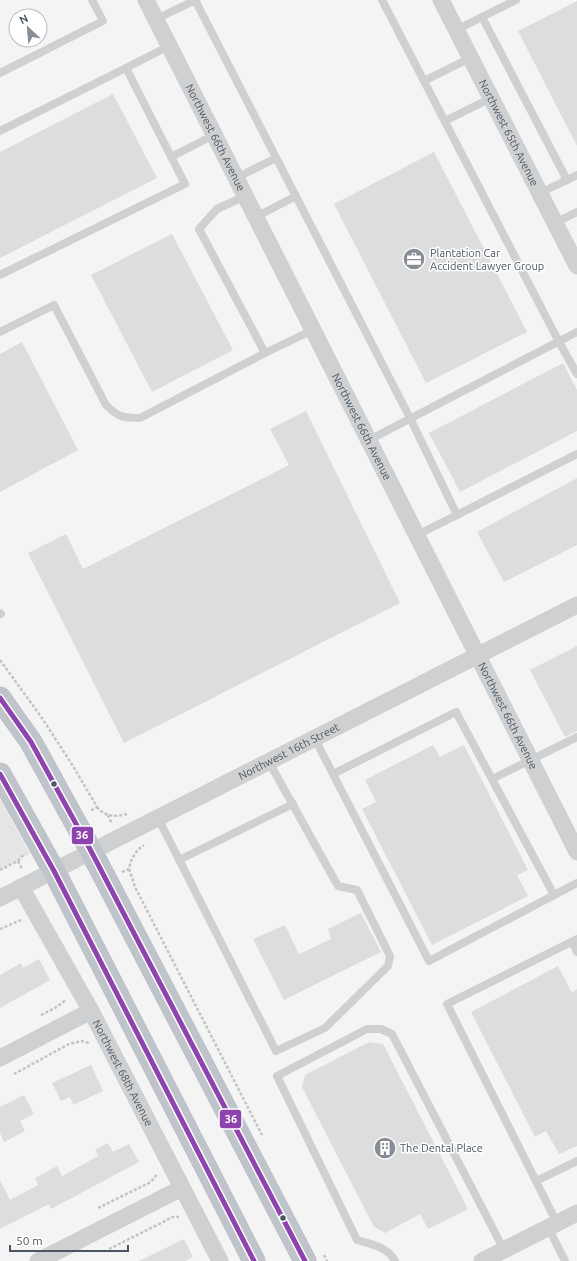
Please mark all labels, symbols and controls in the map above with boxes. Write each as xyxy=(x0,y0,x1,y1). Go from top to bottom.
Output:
north arrow xyxy=(8,8,48,48)
text: N xyxy=(17,12,30,26)
street label: Northwest 65th Avenue xyxy=(477,77,541,188)
street label: Northwest 66th Avenue xyxy=(184,82,248,193)
office icon: Plantation Car Accident Lawyer Group xyxy=(401,246,427,272)
place label: Plantation Car Accident Lawyer Group xyxy=(430,247,544,272)
street label: Northwest 66th Avenue xyxy=(330,371,394,482)
street label: Northwest 66th Avenue xyxy=(476,660,540,771)
street label: Northwest 16th Street xyxy=(236,720,342,782)
unlabelled marker xyxy=(49,779,59,789)
line badge: 36 xyxy=(71,826,94,845)
text: 36 xyxy=(76,829,88,841)
street label: Northwest 68th Avenue xyxy=(91,1018,155,1128)
line badge: 36 xyxy=(219,1109,242,1129)
text: 36 xyxy=(225,1113,237,1125)
building icon: The Dental Place xyxy=(372,1135,398,1161)
place label: The Dental Place xyxy=(400,1142,483,1154)
unlabelled marker xyxy=(278,1213,288,1223)
scale bar xyxy=(10,1227,128,1253)
text: 50 m xyxy=(16,1234,43,1247)

